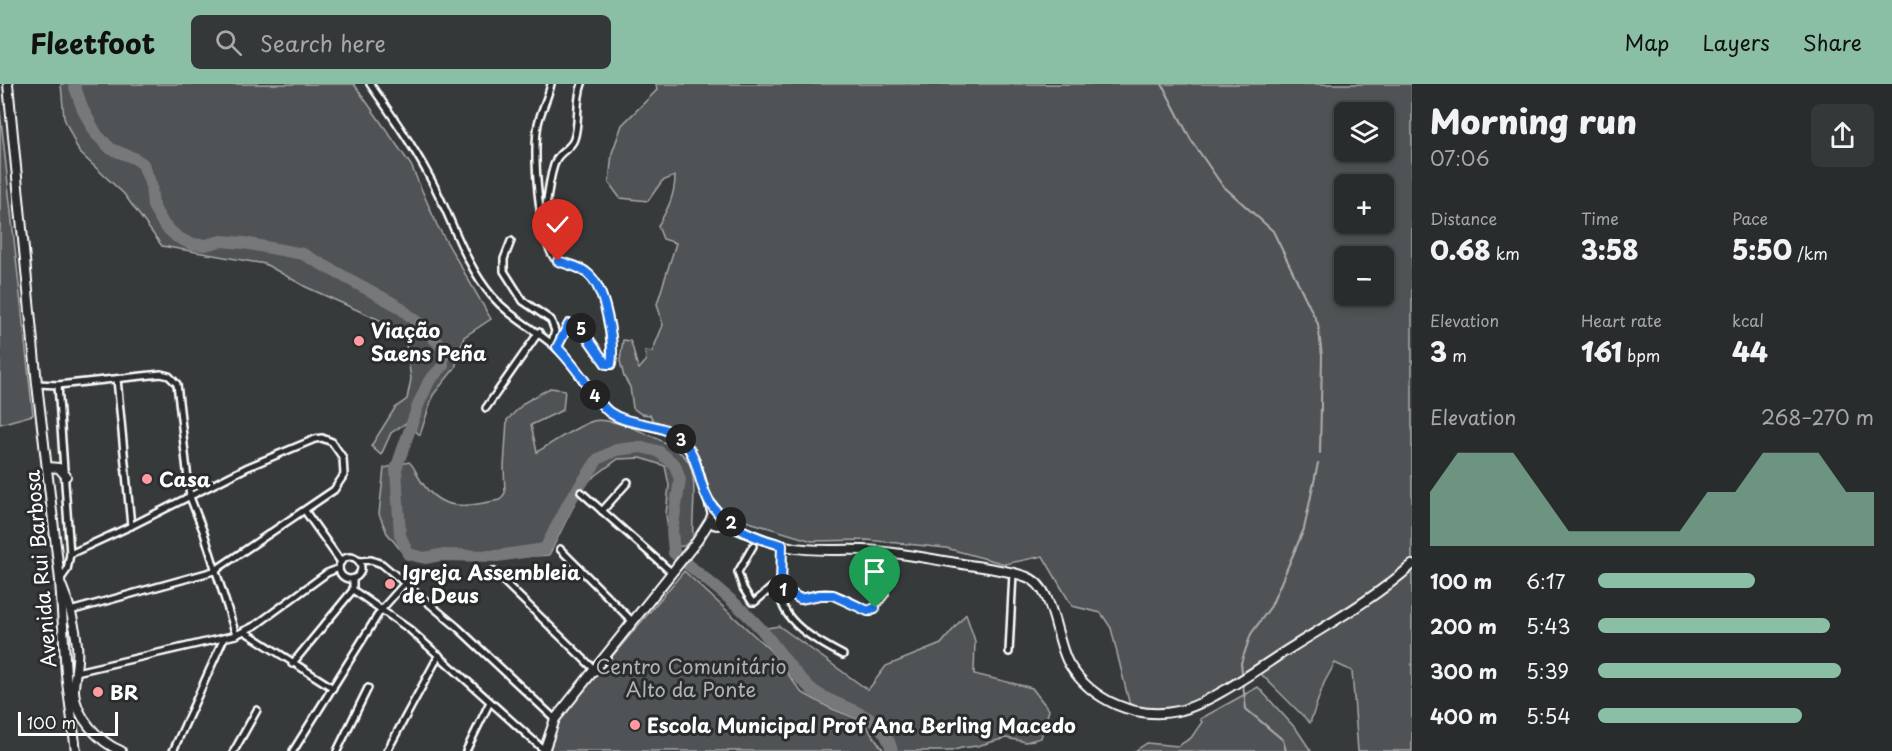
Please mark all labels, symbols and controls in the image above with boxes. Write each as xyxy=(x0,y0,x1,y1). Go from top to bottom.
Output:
search box xyxy=(191,15,611,69)
text: Fleetfoot xyxy=(30,21,155,64)
icon: search xyxy=(212,26,245,59)
text: Search here xyxy=(260,26,386,59)
text: Map xyxy=(1625,26,1669,58)
text: Layers xyxy=(1702,26,1770,58)
text: Share xyxy=(1803,26,1862,58)
text: Morning run xyxy=(1430,95,1637,145)
map controls xyxy=(1334,102,1394,306)
button: layers xyxy=(1334,102,1394,162)
button: share xyxy=(1811,104,1874,167)
text: 07:06 xyxy=(1430,143,1490,173)
button: + xyxy=(1334,174,1394,234)
pin xyxy=(532,199,583,261)
text: Distance xyxy=(1430,206,1497,230)
text: Time xyxy=(1581,206,1619,230)
text: Pace xyxy=(1732,206,1768,230)
icon: check xyxy=(541,208,574,241)
text: 0.68 xyxy=(1430,230,1491,269)
text: 3:58 xyxy=(1581,230,1639,269)
text: 5:50 xyxy=(1732,230,1792,269)
text: km xyxy=(1491,241,1520,265)
text: /km xyxy=(1792,241,1828,265)
button: − xyxy=(1334,246,1394,306)
text: Elevation xyxy=(1430,308,1499,332)
text: Heart rate xyxy=(1581,308,1662,332)
text: kcal xyxy=(1732,308,1764,332)
pin: 5 xyxy=(566,313,596,343)
place label: Viação Saens Peña xyxy=(371,315,487,368)
text: 5 xyxy=(576,316,586,340)
text: 3 xyxy=(1430,332,1447,371)
text: 161 xyxy=(1581,332,1622,371)
text: 44 xyxy=(1732,332,1768,371)
marker: Viação Saens Peña xyxy=(352,334,366,348)
text: m xyxy=(1447,343,1467,367)
text: bpm xyxy=(1622,343,1660,367)
pin: 4 xyxy=(580,380,610,410)
text: 4 xyxy=(590,383,600,407)
text: Elevation xyxy=(1430,402,1516,432)
text: 268–270 m xyxy=(1761,402,1874,432)
pin: 3 xyxy=(666,424,696,454)
text: 3 xyxy=(676,427,686,451)
place label: Casa xyxy=(159,464,211,494)
street label: Avenida Rui Barbosa xyxy=(16,468,64,669)
marker: Casa xyxy=(140,472,154,486)
pin: 2 xyxy=(716,507,746,537)
text: 2 xyxy=(725,510,737,534)
pin xyxy=(849,546,900,608)
icon: arrive xyxy=(858,555,891,588)
place label: Igreja Assembleia de Deus xyxy=(402,557,581,610)
text: 100 m xyxy=(1430,566,1492,596)
text: 6:17 xyxy=(1526,566,1565,596)
pin: 1 xyxy=(768,574,798,604)
marker: Igreja Assembleia de Deus xyxy=(383,577,397,591)
text: 1 xyxy=(779,577,787,601)
text: 200 m xyxy=(1430,611,1497,641)
text: 5:43 xyxy=(1526,611,1570,641)
park label: Centro Comunitário Alto da Ponte xyxy=(595,651,787,704)
text: 300 m xyxy=(1430,656,1498,686)
text: 5:39 xyxy=(1526,656,1569,686)
place label: BR xyxy=(110,677,139,707)
marker: BR xyxy=(91,685,105,699)
text: 400 m xyxy=(1430,701,1498,731)
text: 5:54 xyxy=(1526,701,1571,731)
scale bar xyxy=(18,709,118,736)
text: 100 m xyxy=(27,710,76,734)
place label: Escola Municipal Prof Ana Berling Macedo xyxy=(647,710,1076,740)
marker: Escola Municipal Prof Ana Berling Macedo xyxy=(628,718,642,732)

